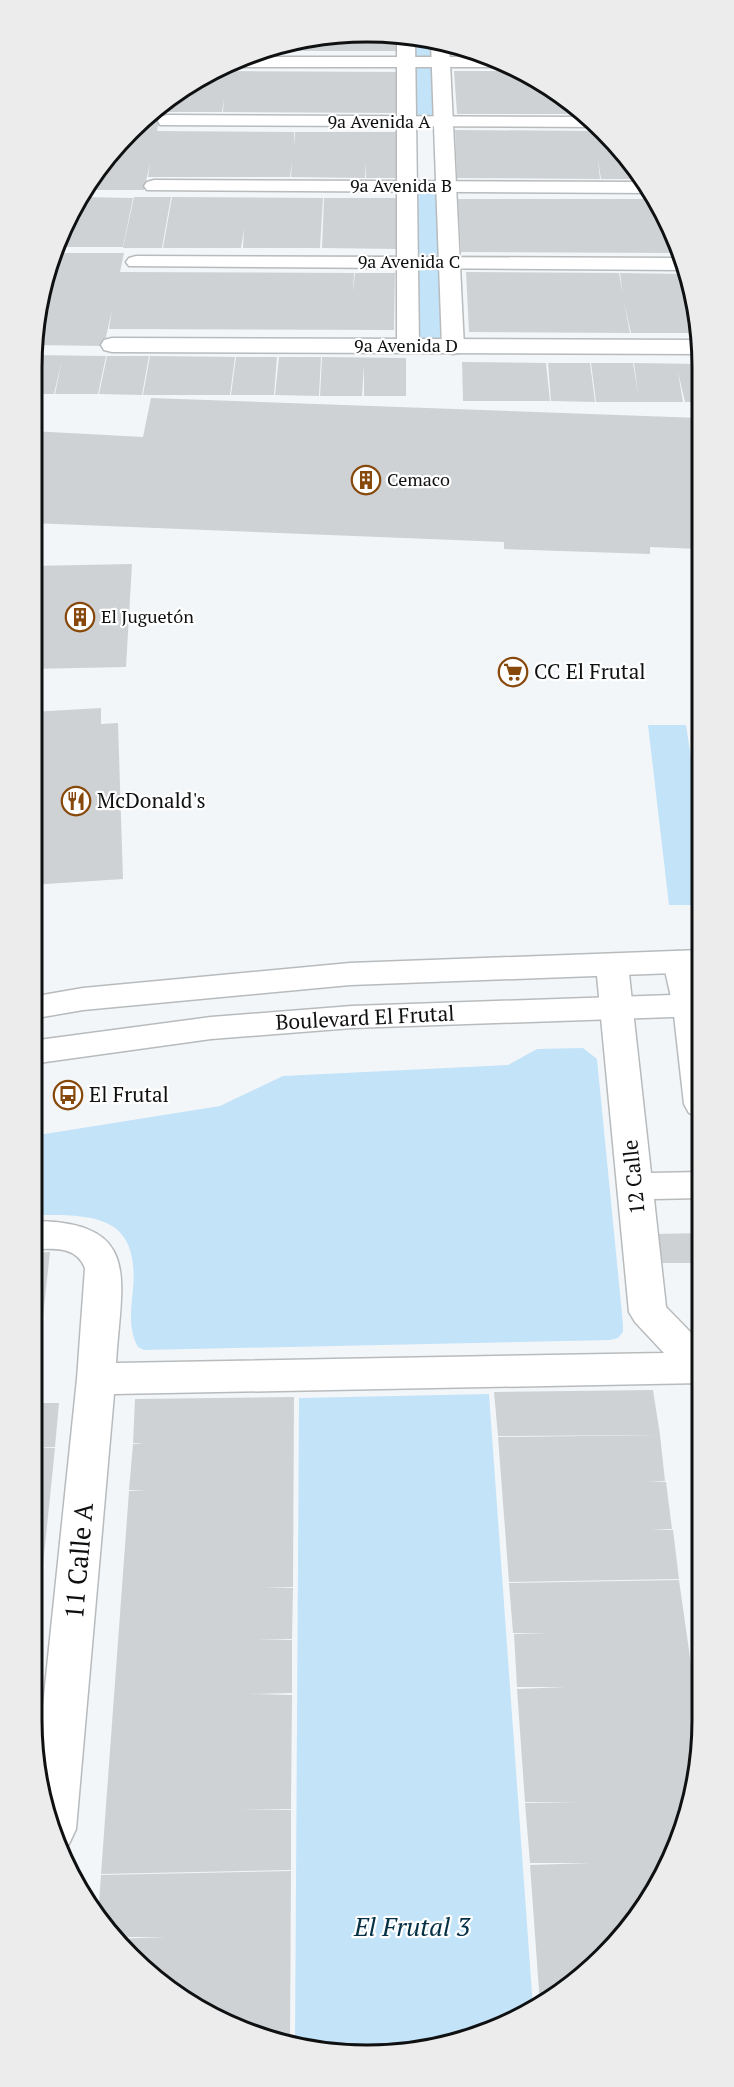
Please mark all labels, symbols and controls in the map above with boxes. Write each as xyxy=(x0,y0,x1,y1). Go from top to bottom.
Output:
street label: 9a Avenida A xyxy=(327,109,431,133)
street label: 9a Avenida B xyxy=(350,173,452,197)
street label: 9a Avenida C xyxy=(358,249,460,273)
street label: 9a Avenida D xyxy=(354,333,458,357)
building icon: Cemaco xyxy=(350,464,382,496)
place label: Cemaco xyxy=(387,467,450,491)
building icon: El Juguetón xyxy=(64,601,96,633)
place label: El Juguetón xyxy=(101,604,194,628)
supermarket icon: CC El Frutal xyxy=(497,656,529,688)
place label: CC El Frutal xyxy=(534,657,646,685)
restaurant icon: McDonald's xyxy=(60,785,92,817)
place label: McDonald's xyxy=(97,786,206,814)
street label: Boulevard El Frutal xyxy=(275,998,455,1036)
bus stop icon: El Frutal xyxy=(52,1079,84,1111)
place label: El Frutal xyxy=(89,1080,169,1108)
street label: 12 Calle xyxy=(615,1138,651,1216)
street label: 11 Calle A xyxy=(56,1501,100,1620)
park label: El Frutal 3 xyxy=(353,1909,471,1943)

